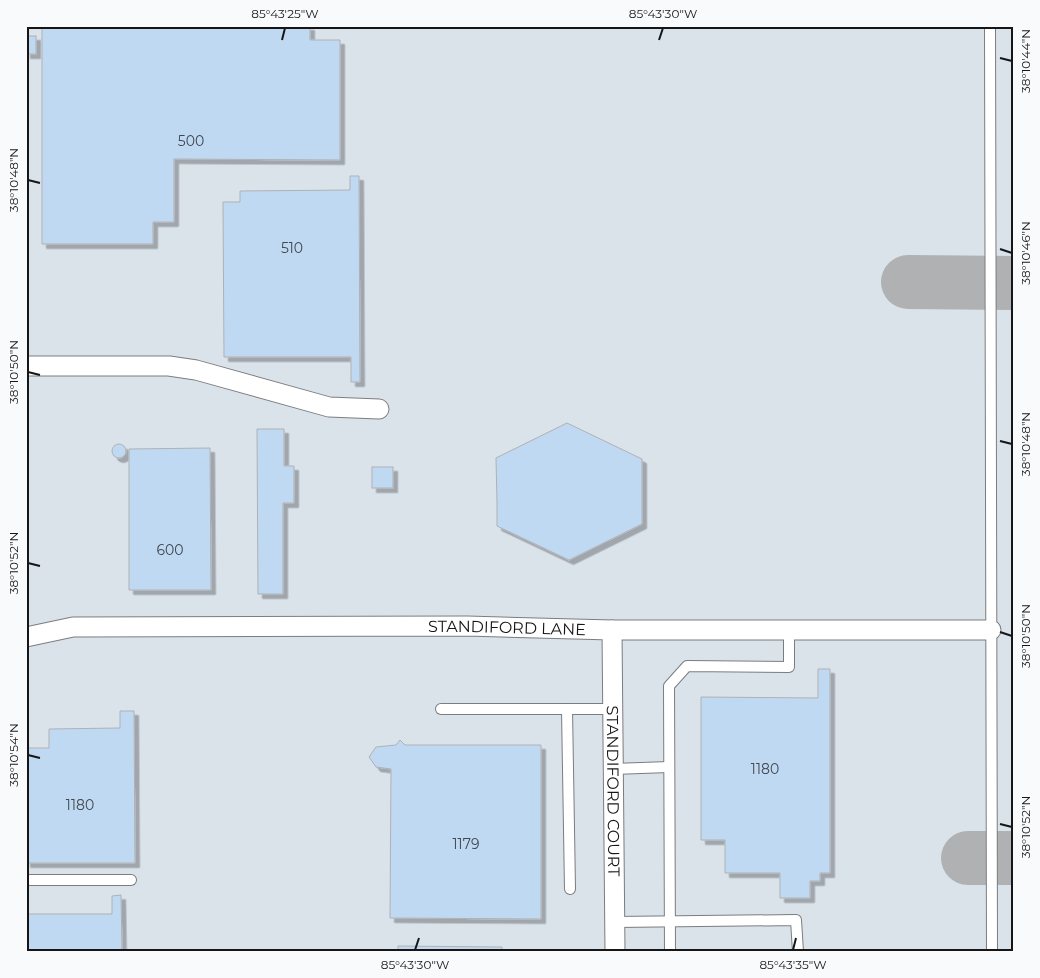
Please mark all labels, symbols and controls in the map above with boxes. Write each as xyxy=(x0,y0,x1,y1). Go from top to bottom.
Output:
text: 85°43'25"W xyxy=(251,6,319,21)
text: 85°43'30"W xyxy=(629,6,697,21)
text: 38°10'44"N xyxy=(1018,29,1033,93)
house number: 500 xyxy=(178,132,204,150)
text: 38°10'48"N xyxy=(6,148,21,212)
text: 38°10'46"N xyxy=(1018,221,1033,285)
house number: 510 xyxy=(281,239,303,257)
text: 38°10'50"N xyxy=(6,340,21,404)
text: 38°10'48"N xyxy=(1018,412,1033,476)
text: 38°10'52"N xyxy=(6,532,21,594)
house number: 600 xyxy=(156,541,184,559)
text: 38°10'50"N xyxy=(1018,604,1033,668)
street label: STANDIFORD LANE xyxy=(428,617,586,639)
street label: STANDIFORD COURT xyxy=(603,705,623,877)
text: 38°10'54"N xyxy=(6,723,21,787)
house number: 1180 xyxy=(751,760,779,778)
house number: 1180 xyxy=(66,796,94,814)
text: 38°10'52"N xyxy=(1018,796,1033,858)
house number: 1179 xyxy=(453,835,479,853)
text: 85°43'30"W xyxy=(381,957,449,972)
text: 85°43'35"W xyxy=(759,957,827,972)

